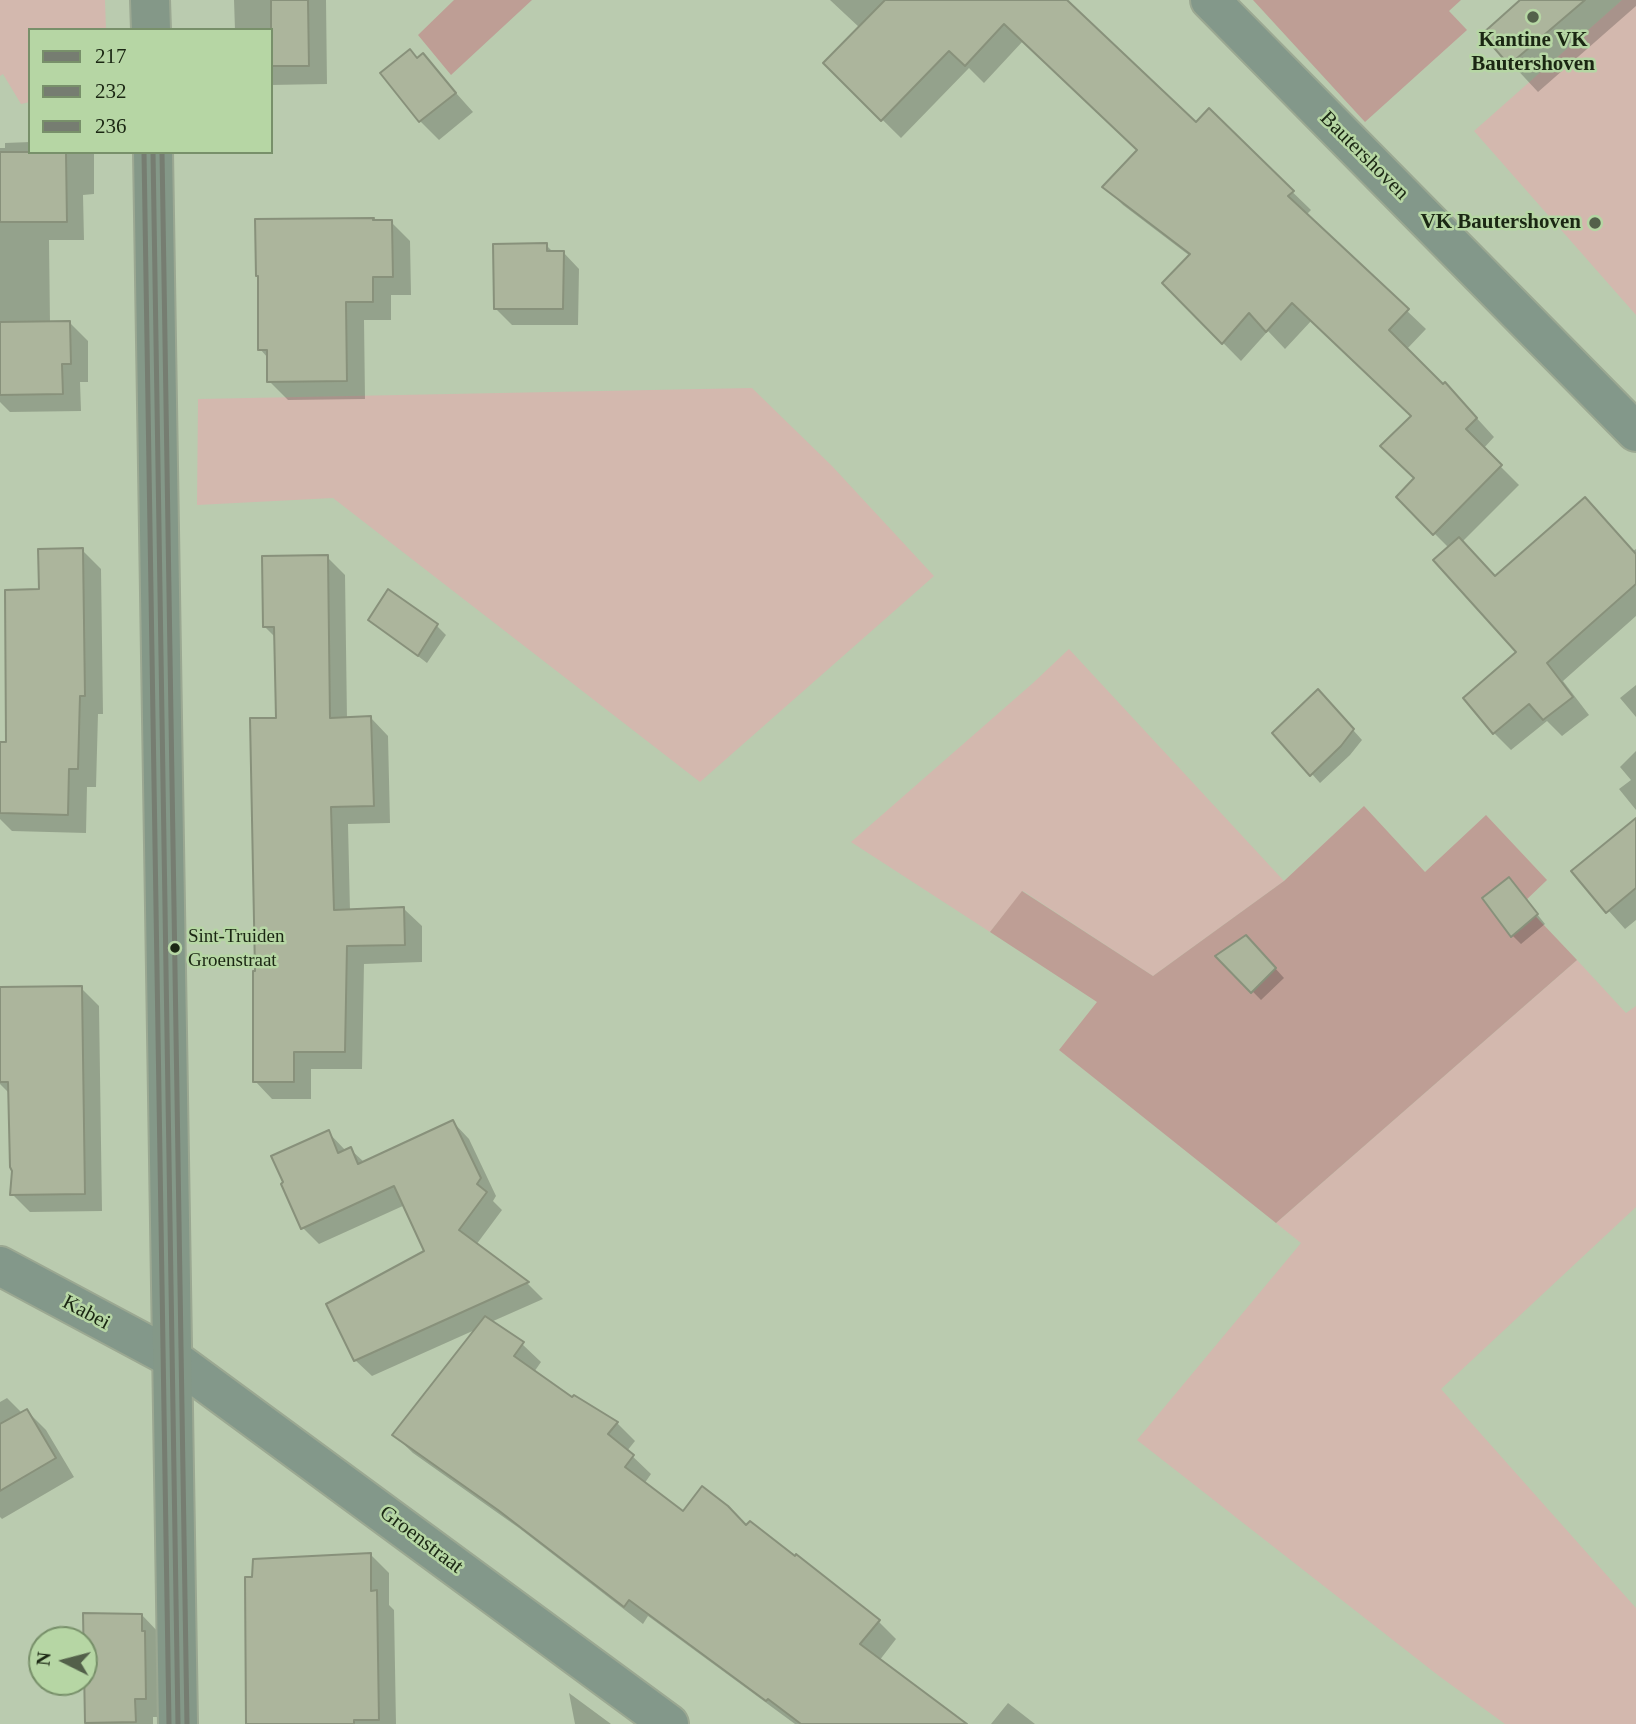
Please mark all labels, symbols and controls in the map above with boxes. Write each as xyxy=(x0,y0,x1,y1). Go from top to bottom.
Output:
marker: Kantine VK Bautershoven xyxy=(1525,9,1541,25)
legend xyxy=(28,28,273,154)
place label: Kantine VK Bautershoven xyxy=(1471,28,1595,78)
text: 217 xyxy=(95,44,127,68)
text: 232 xyxy=(95,79,127,103)
street label: Bautershoven xyxy=(1314,106,1414,206)
text: 236 xyxy=(95,114,127,138)
place label: VK Bautershoven xyxy=(1421,210,1581,236)
marker: VK Bautershoven xyxy=(1587,215,1603,231)
place label: Sint-Truiden Groenstraat xyxy=(188,926,284,970)
marker: Sint-Truiden Groenstraat xyxy=(168,941,182,955)
street label: Kabei xyxy=(58,1290,114,1336)
street label: Groenstraat xyxy=(374,1500,468,1580)
north arrow xyxy=(28,1626,98,1696)
text: N xyxy=(32,1651,55,1667)

